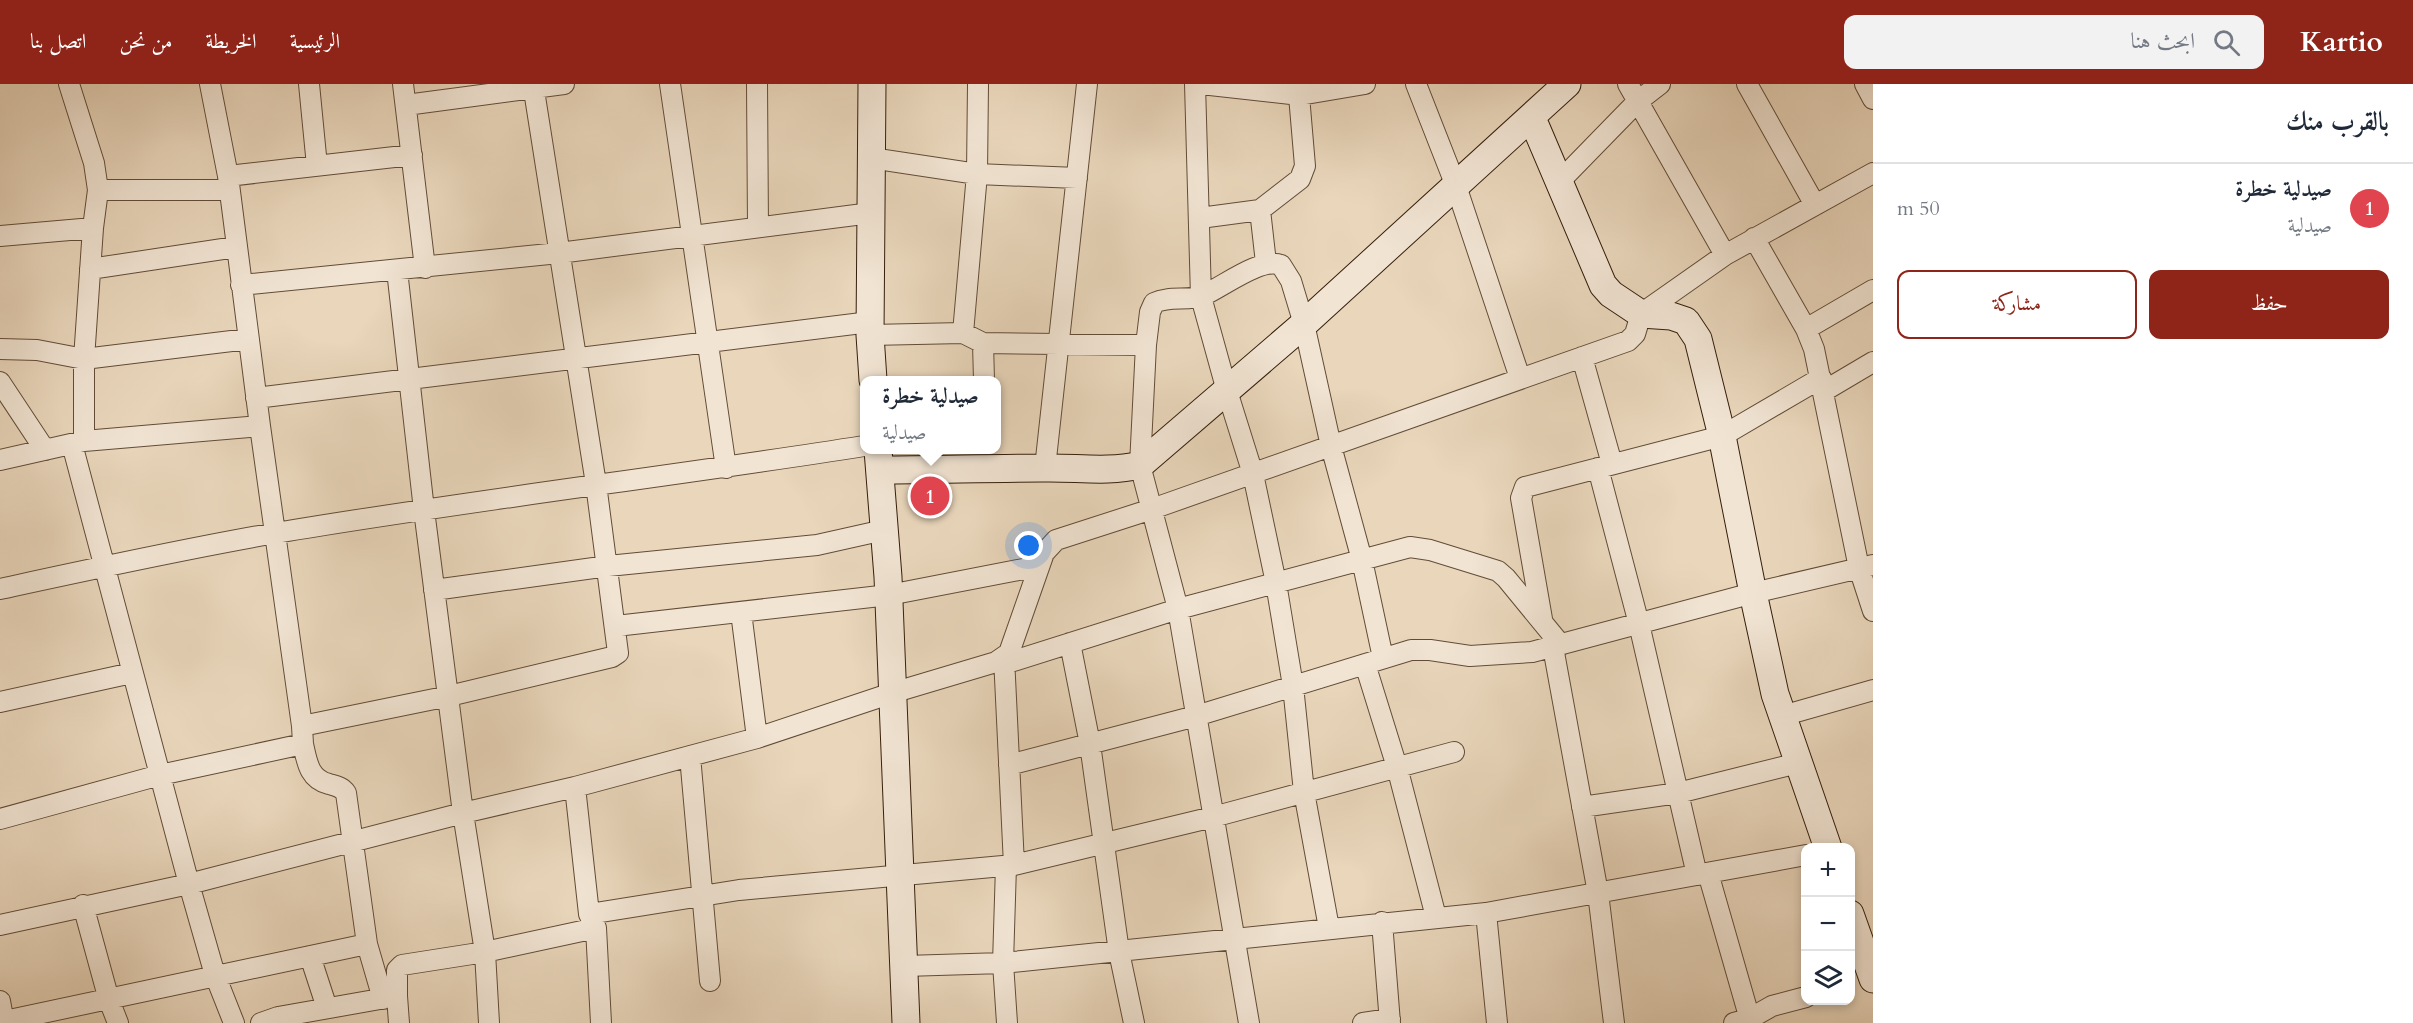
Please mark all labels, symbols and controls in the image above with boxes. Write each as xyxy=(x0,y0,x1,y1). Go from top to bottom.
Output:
search box xyxy=(1844,15,2264,69)
text: Kartio xyxy=(2300,23,2383,61)
text: ابحث هنا xyxy=(2130,26,2195,56)
icon: search xyxy=(2210,26,2243,59)
text: اتصل بنا xyxy=(30,27,86,56)
text: من نحن xyxy=(119,27,173,56)
text: الخريطة xyxy=(206,27,257,56)
text: الرئيسية xyxy=(290,27,340,56)
text: بالقرب منك xyxy=(2286,104,2389,139)
text: صيدلية خطرة xyxy=(2235,174,2332,204)
text: 50 m xyxy=(1897,195,1940,222)
text: 1 xyxy=(2364,195,2375,222)
text: صيدلية xyxy=(2288,212,2332,239)
button: مشاركة xyxy=(1897,270,2137,339)
button: حفظ xyxy=(2149,270,2389,339)
popup xyxy=(860,376,1001,454)
text: صيدلية خطرة xyxy=(882,381,979,411)
text: صيدلية xyxy=(882,419,926,446)
pin: 1 xyxy=(910,474,950,518)
your location xyxy=(1014,531,1043,560)
map controls xyxy=(1801,843,1855,1005)
button: + xyxy=(1801,843,1855,897)
button: − xyxy=(1801,897,1855,951)
button: layers xyxy=(1801,951,1855,1005)

